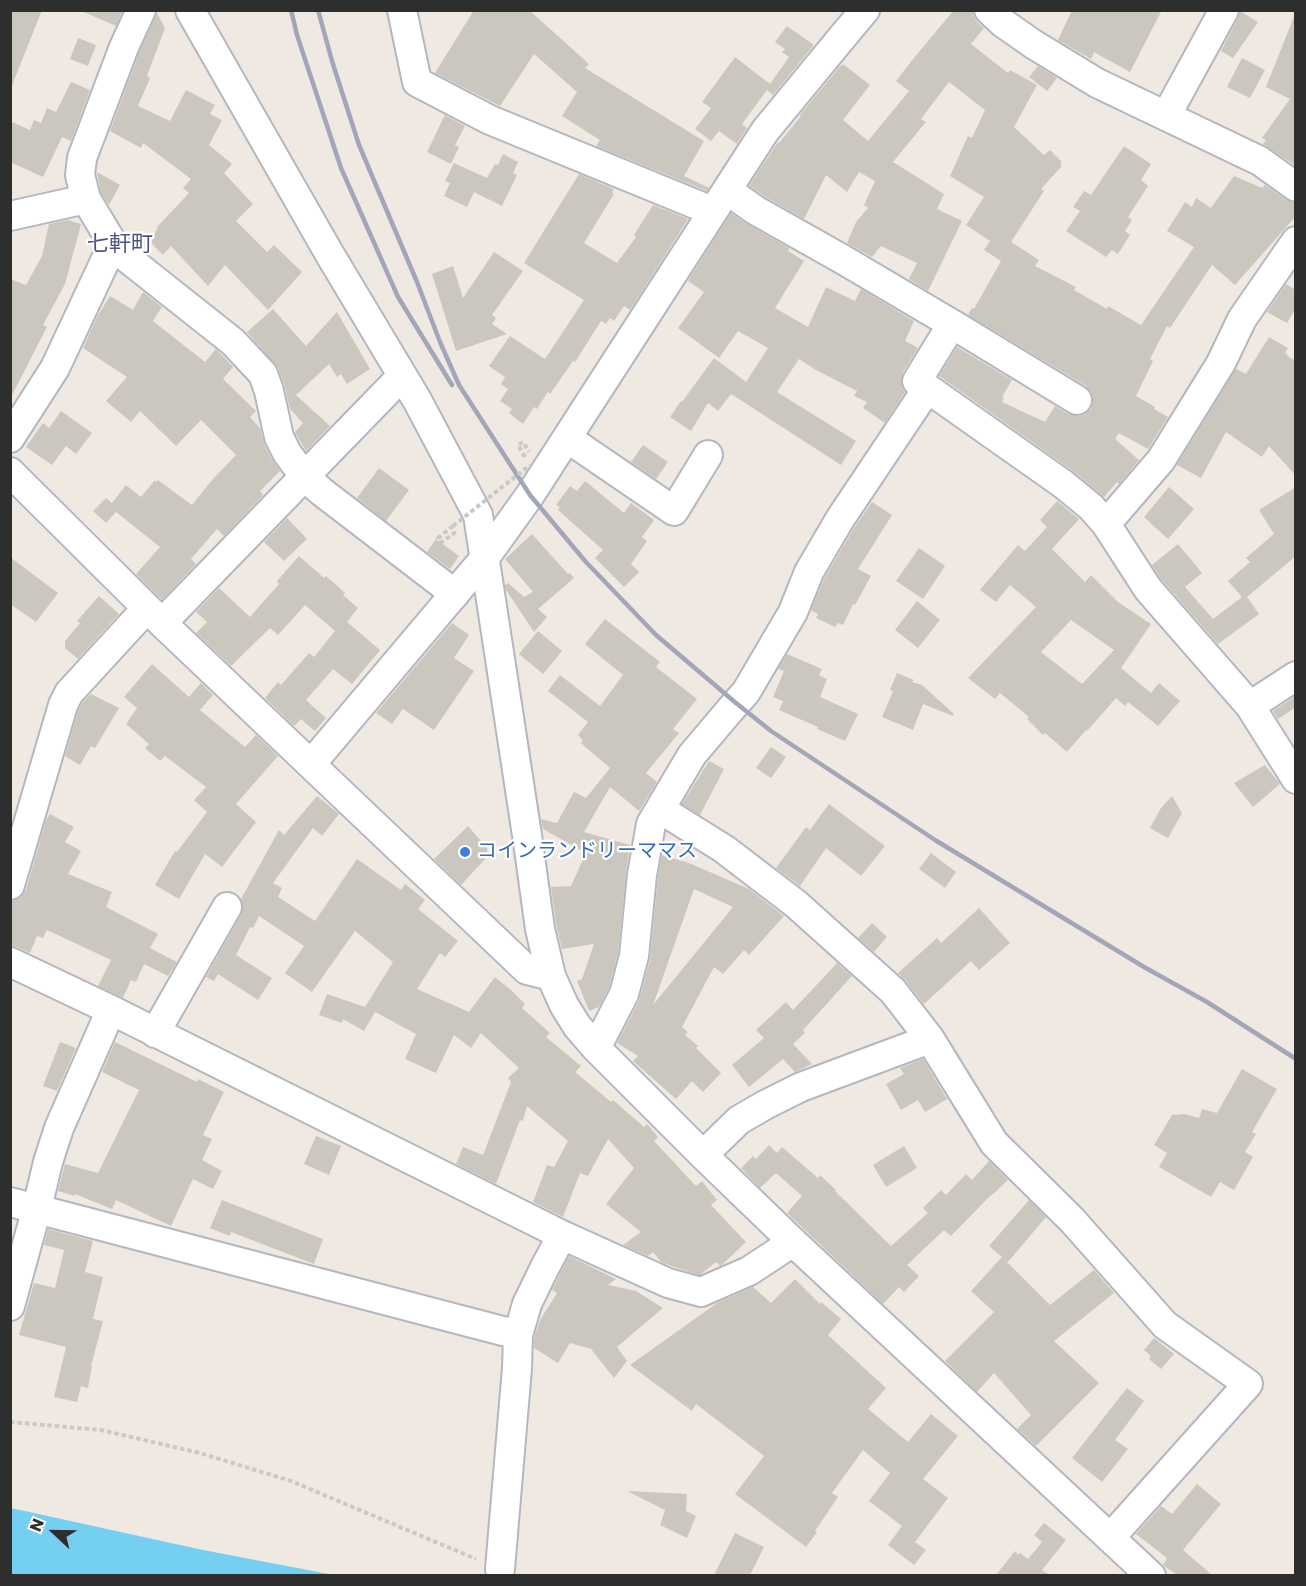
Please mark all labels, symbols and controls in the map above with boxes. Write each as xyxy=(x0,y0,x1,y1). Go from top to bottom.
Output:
district label: 七軒町 xyxy=(87,232,153,258)
place label: コインランドリーママス xyxy=(477,840,697,864)
marker: コインランドリーママス xyxy=(458,845,472,859)
north arrow xyxy=(24,1502,84,1562)
text: N xyxy=(24,1515,50,1535)

